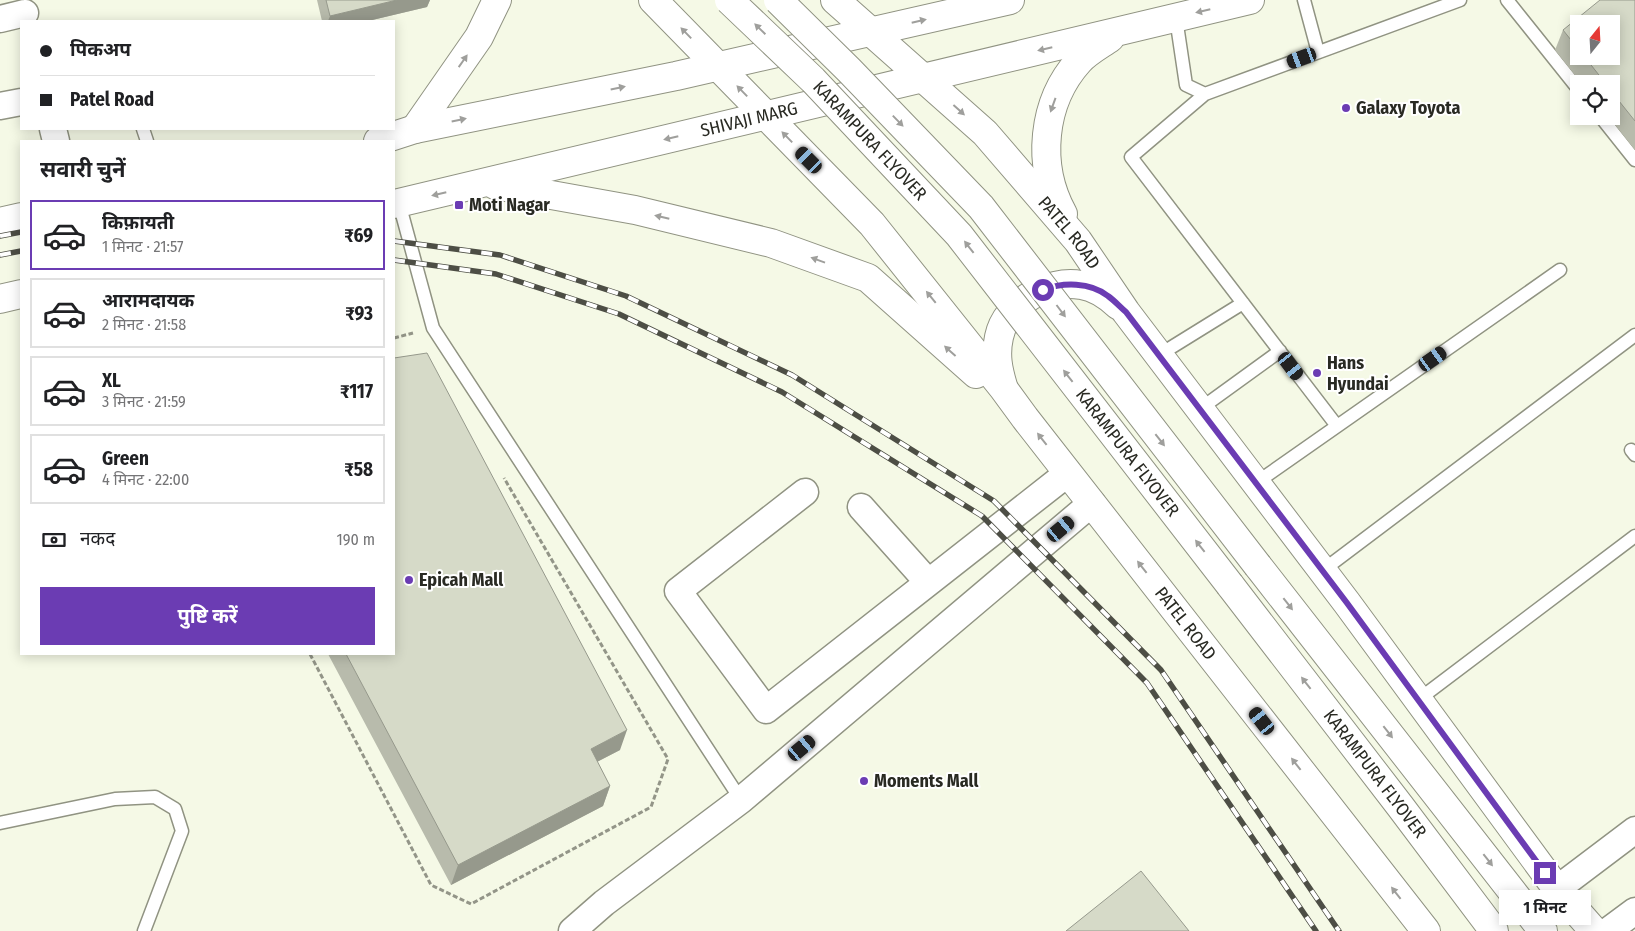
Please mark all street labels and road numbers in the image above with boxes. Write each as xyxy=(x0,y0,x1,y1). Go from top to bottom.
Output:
street label: KARAMPURA FLYOVER xyxy=(808,76,932,205)
street label: SHIVAJI MARG xyxy=(698,97,800,142)
street label: PATEL ROAD xyxy=(1034,192,1105,273)
street label: KARAMPURA FLYOVER xyxy=(1071,384,1184,521)
street label: PATEL ROAD xyxy=(1150,582,1221,664)
street label: KARAMPURA FLYOVER xyxy=(1319,705,1431,842)

